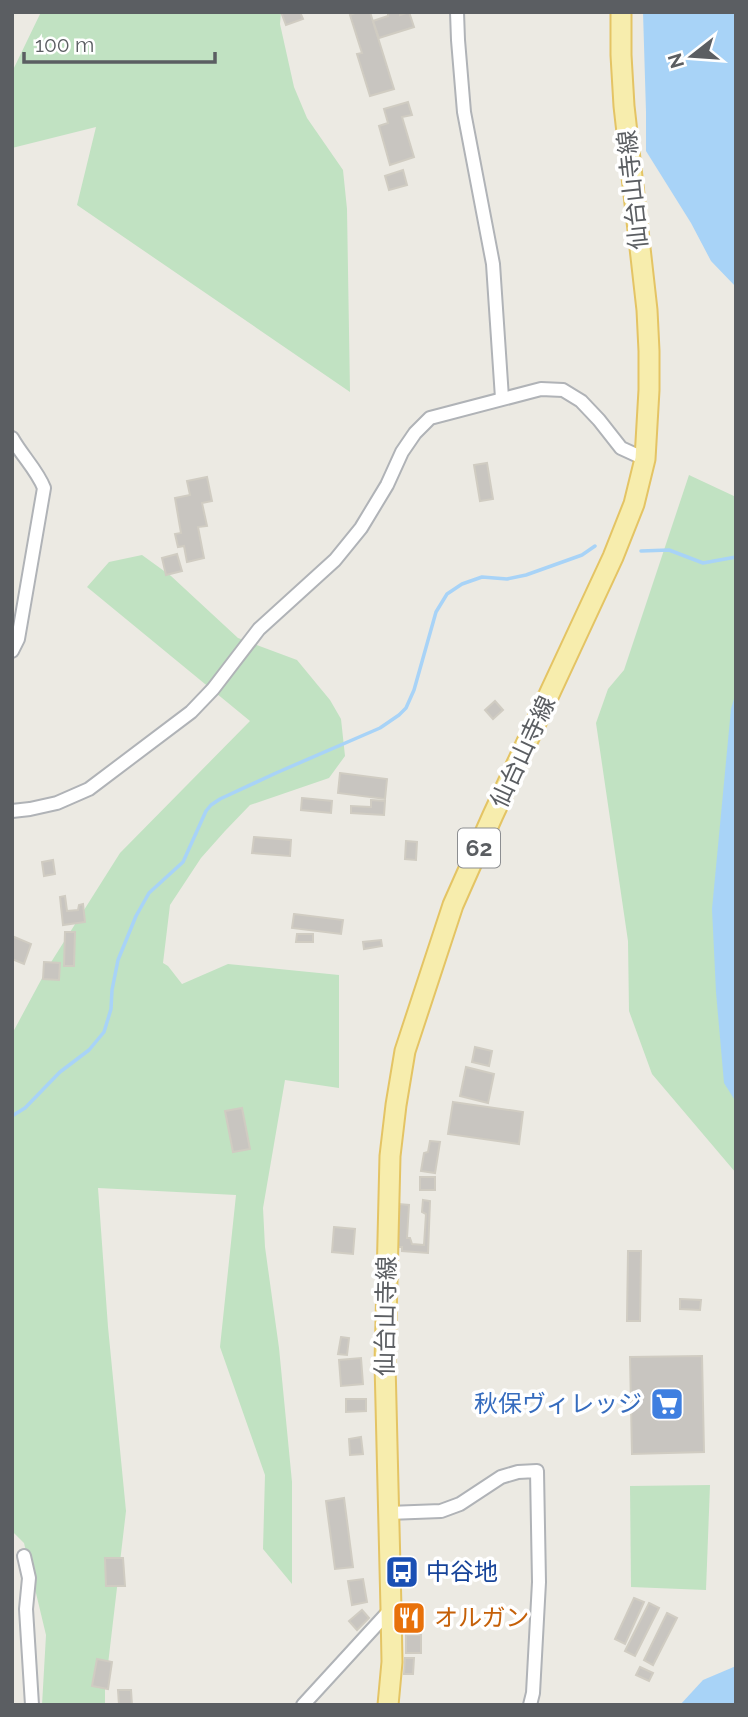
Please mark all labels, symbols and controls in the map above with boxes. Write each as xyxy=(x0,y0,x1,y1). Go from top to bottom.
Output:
scale bar xyxy=(24,21,215,65)
north arrow xyxy=(657,21,727,91)
text: 100 m xyxy=(35,32,94,57)
text: N xyxy=(663,51,688,71)
street label: 仙台山寺線 xyxy=(612,129,653,251)
street label: 仙台山寺線 xyxy=(484,691,561,812)
road number: 62 xyxy=(458,828,500,868)
street label: 仙台山寺線 xyxy=(370,1256,401,1376)
supermarket icon: 秋保ヴィレッジ xyxy=(648,1385,686,1423)
place label: 秋保ヴィレッジ xyxy=(474,1389,642,1418)
bus stop icon: 中谷地 xyxy=(383,1553,421,1591)
place label: 中谷地 xyxy=(426,1557,498,1586)
restaurant icon: オルガン xyxy=(390,1599,428,1637)
place label: オルガン xyxy=(434,1603,529,1632)

